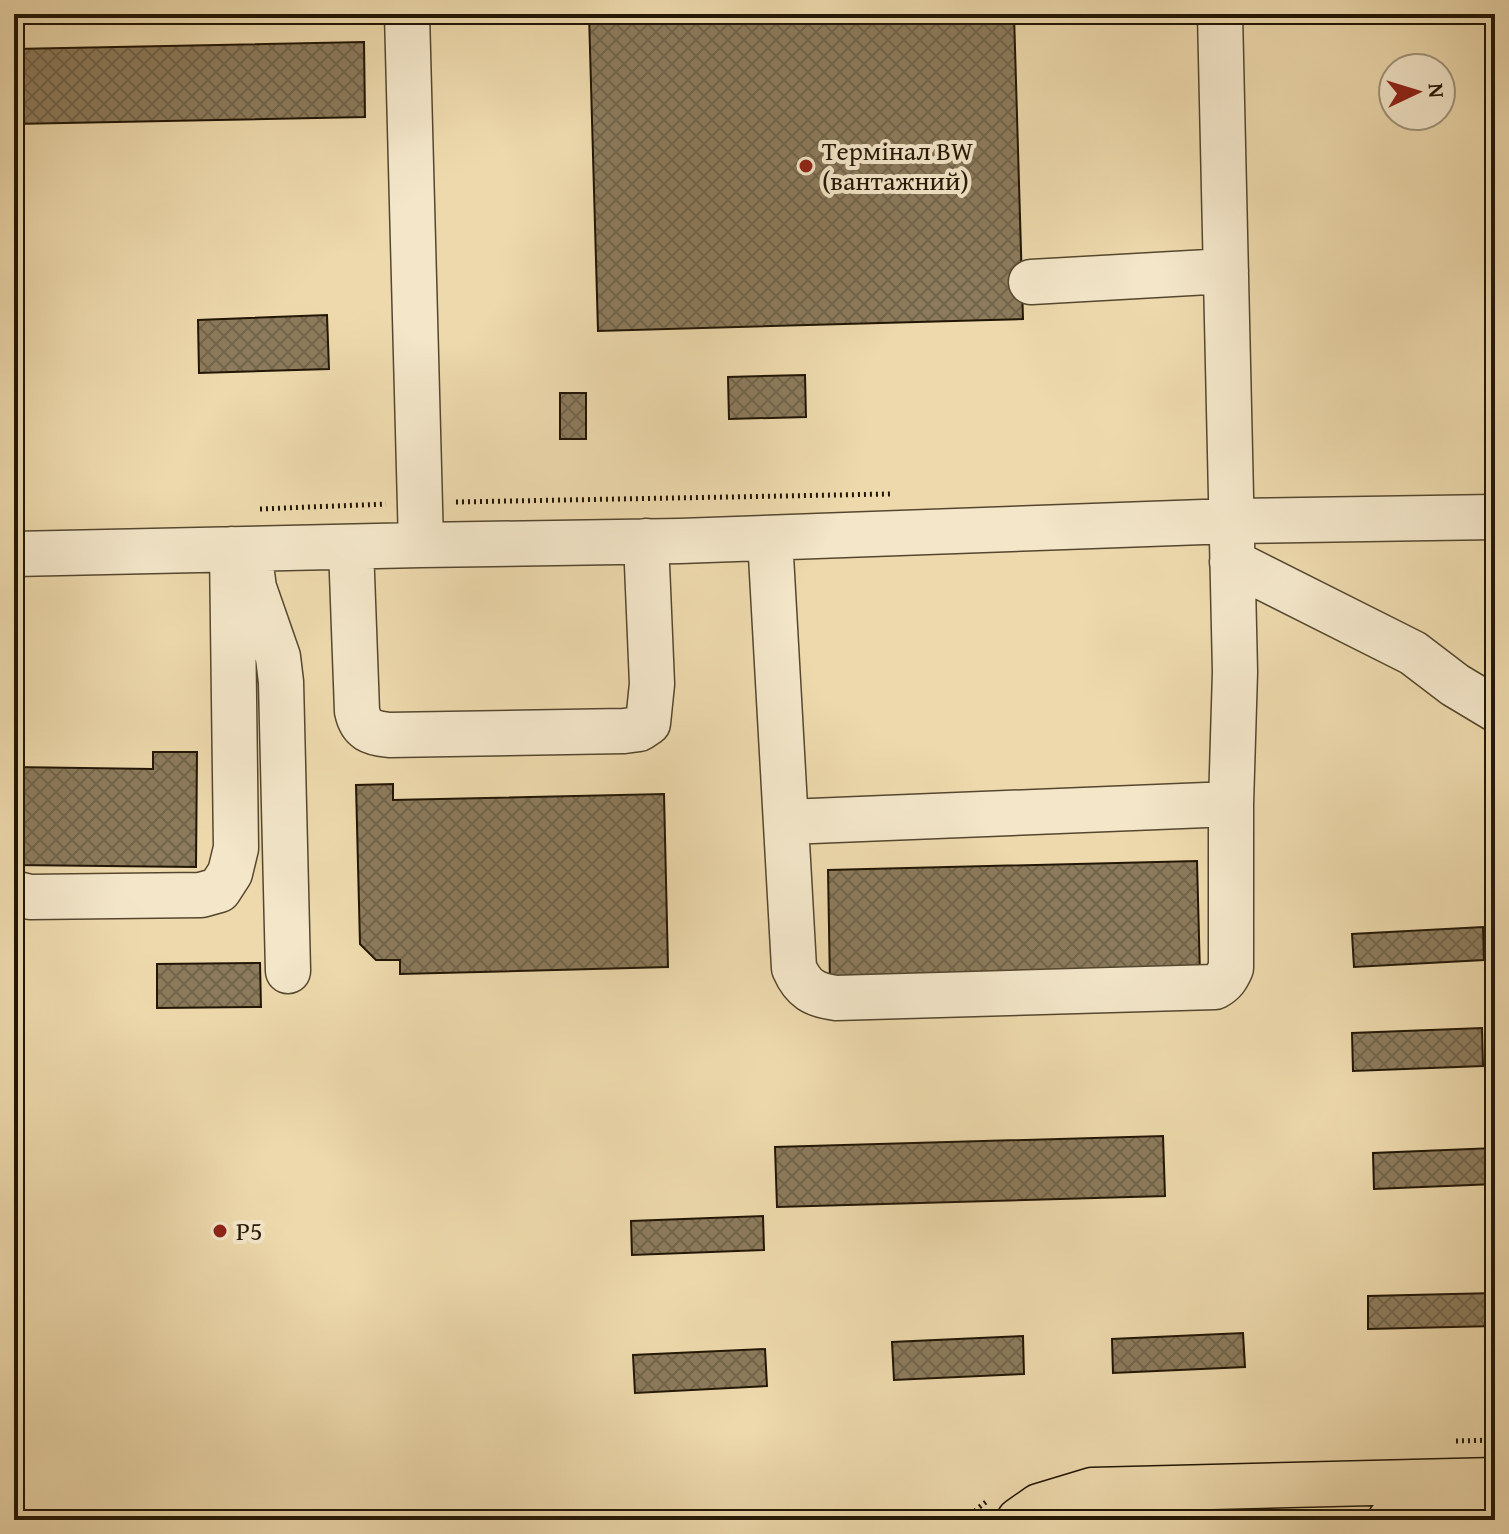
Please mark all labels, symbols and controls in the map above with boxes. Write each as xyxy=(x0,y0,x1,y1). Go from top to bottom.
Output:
north arrow xyxy=(1377,52,1457,132)
text: N xyxy=(1420,82,1453,99)
place label: Термінал BW (вантажний) xyxy=(822,131,973,200)
marker: Термінал BW (вантажний) xyxy=(797,157,815,175)
place label: P5 xyxy=(236,1211,263,1250)
marker: P5 xyxy=(211,1222,229,1240)

